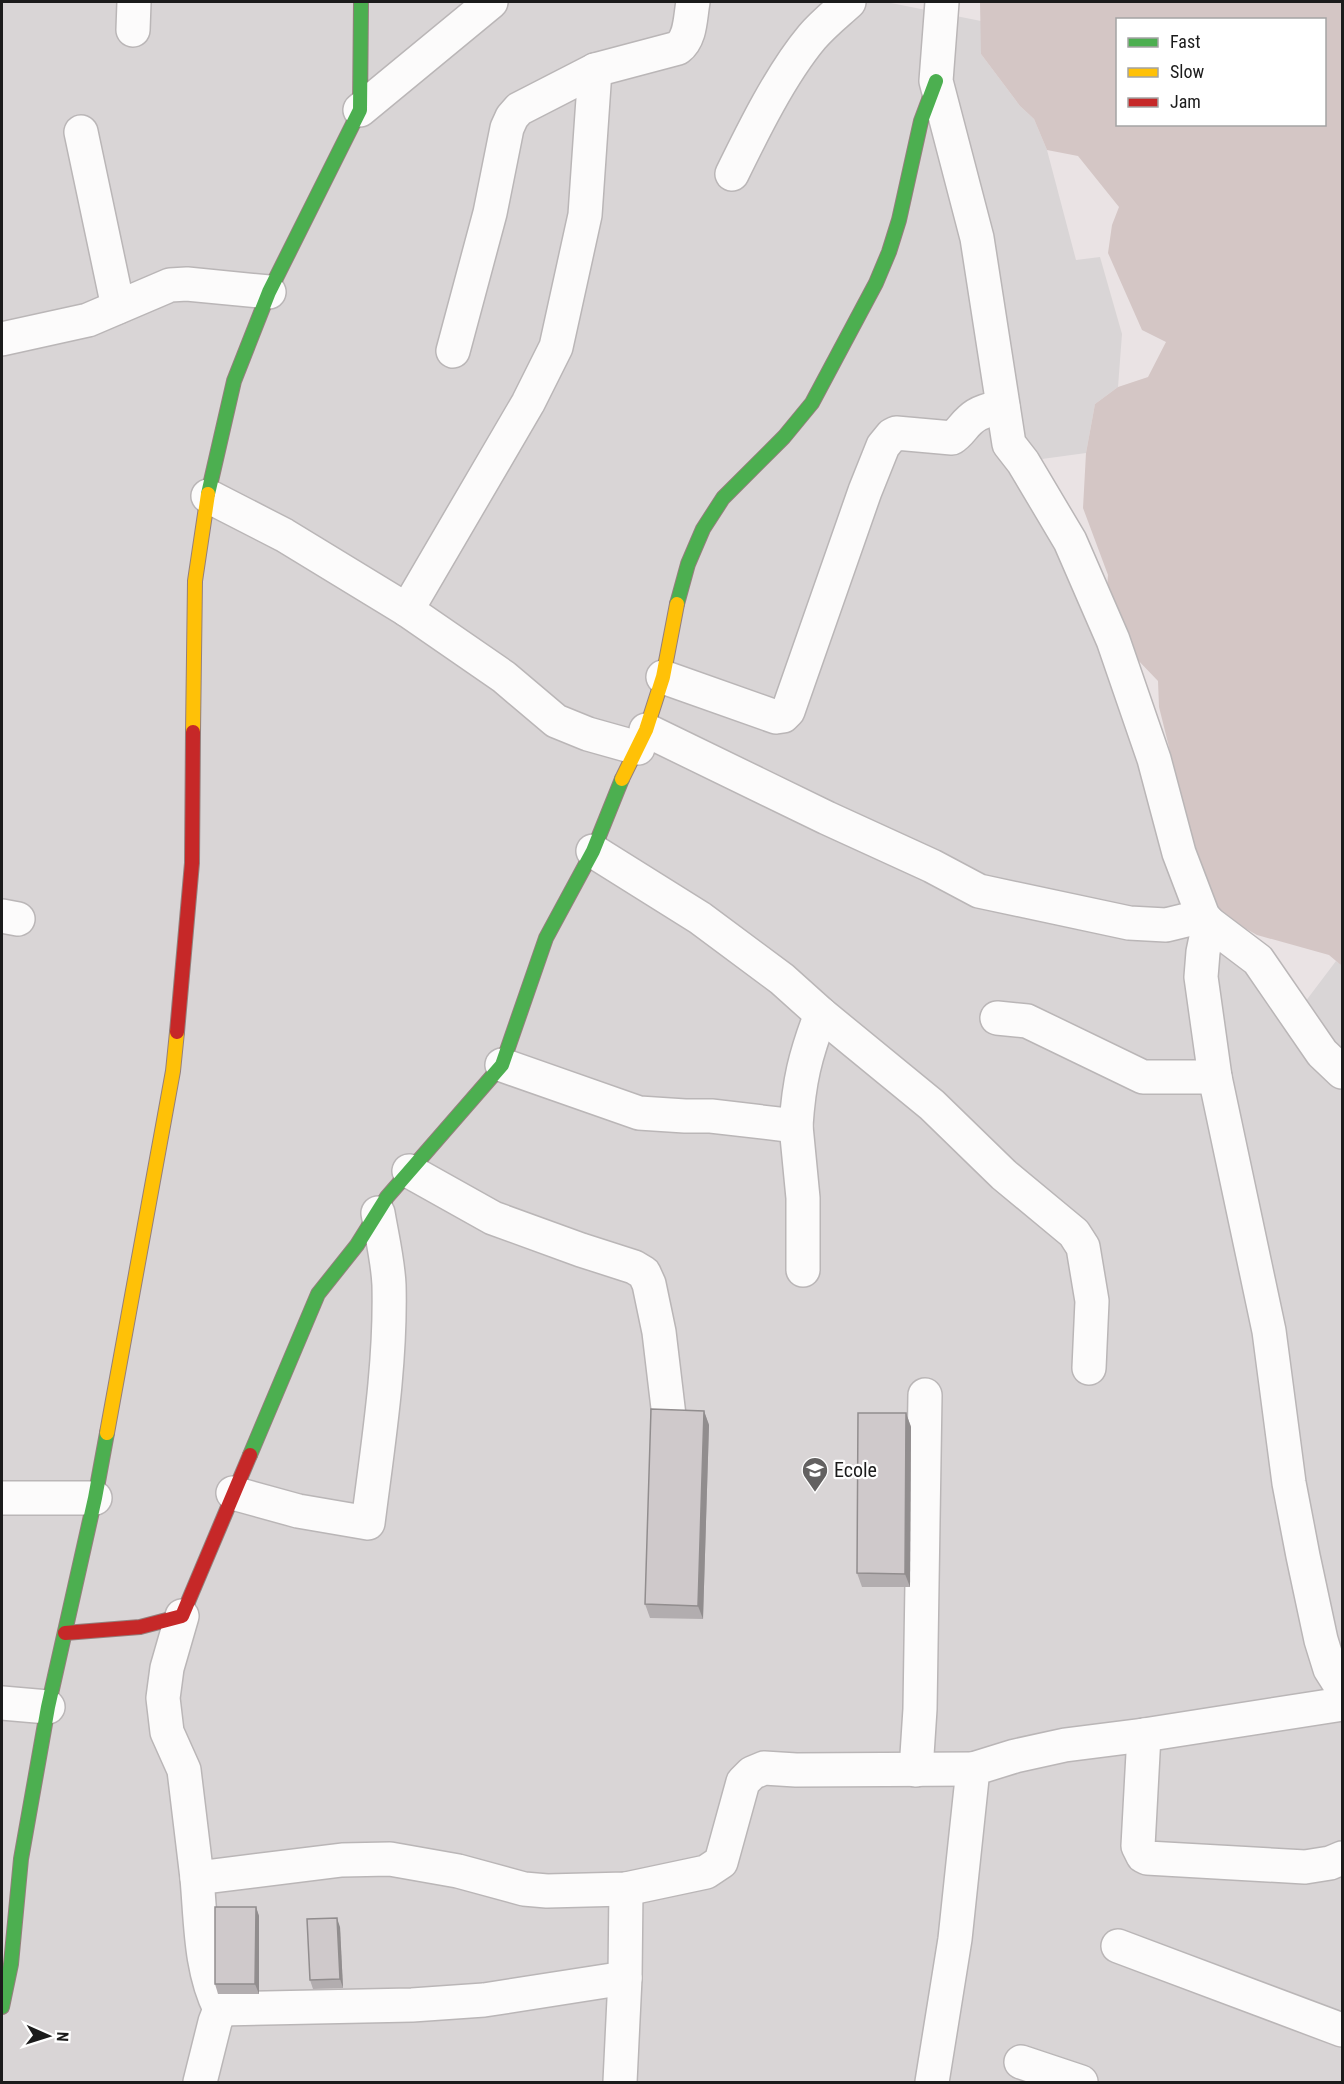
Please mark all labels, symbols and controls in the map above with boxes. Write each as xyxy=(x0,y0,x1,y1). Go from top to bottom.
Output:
legend xyxy=(1116,18,1326,126)
text: Fast xyxy=(1170,31,1201,52)
text: Slow xyxy=(1170,61,1205,82)
text: Jam xyxy=(1170,91,1201,112)
school or university icon: Ecole xyxy=(800,1455,830,1493)
place label: Ecole xyxy=(834,1458,877,1482)
north arrow xyxy=(18,2006,78,2066)
text: N xyxy=(53,2031,72,2042)

